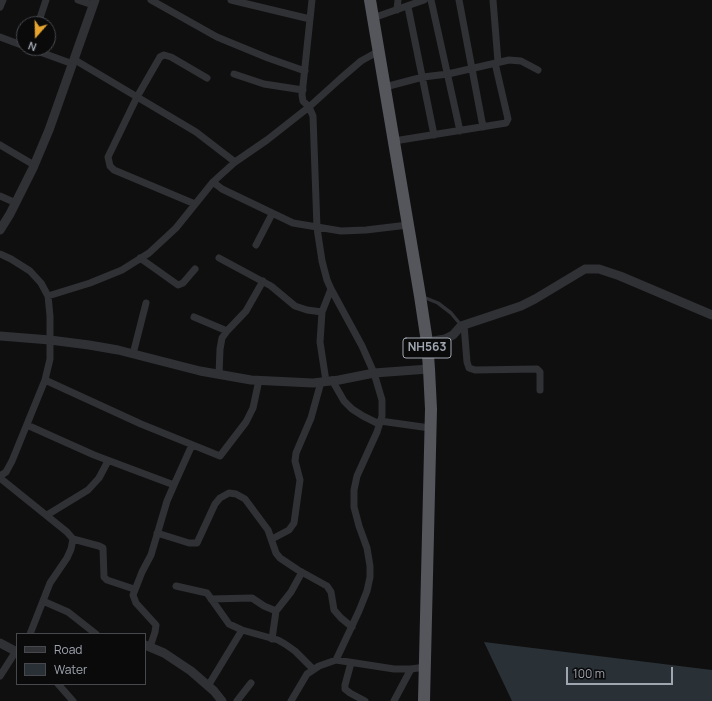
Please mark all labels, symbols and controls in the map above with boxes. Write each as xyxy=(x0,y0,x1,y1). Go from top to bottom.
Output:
north arrow xyxy=(16,16,56,56)
text: N xyxy=(26,38,38,55)
road number: NH563 xyxy=(403,338,451,358)
legend xyxy=(16,633,146,685)
text: Road xyxy=(54,641,82,658)
scale bar xyxy=(568,659,675,685)
text: Water xyxy=(54,661,87,678)
text: 100 m xyxy=(573,665,605,682)

